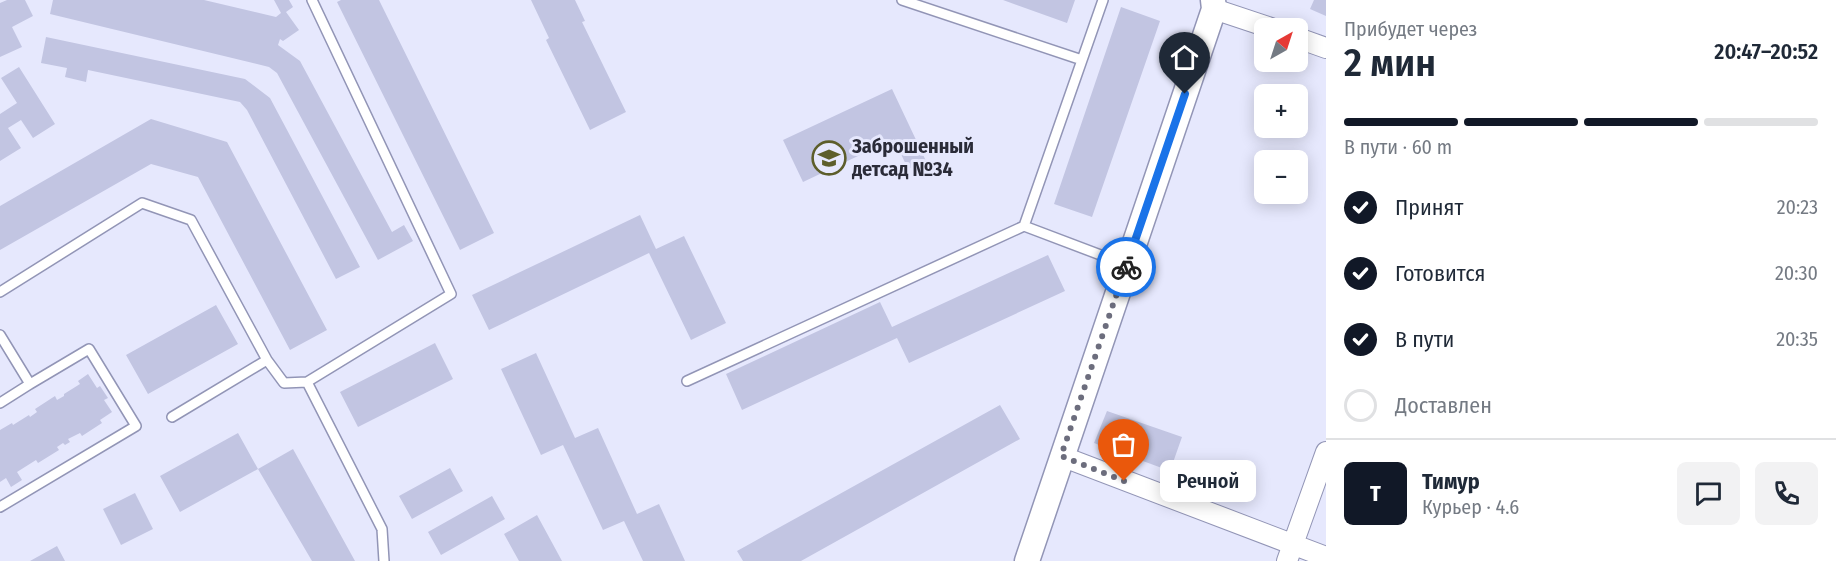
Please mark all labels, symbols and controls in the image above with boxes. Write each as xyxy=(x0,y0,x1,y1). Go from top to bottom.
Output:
text: Прибудет через xyxy=(1344,17,1477,41)
north arrow xyxy=(1254,18,1308,72)
map controls xyxy=(1254,18,1308,204)
pin xyxy=(1159,32,1210,94)
text: 20:47–20:52 xyxy=(1714,38,1818,65)
text: 2 мин xyxy=(1344,40,1436,86)
icon: home xyxy=(1168,41,1201,74)
button: + xyxy=(1254,84,1308,138)
place label: Заброшенный детсад №34 xyxy=(851,134,974,181)
text: В пути · 60 m xyxy=(1344,135,1452,159)
school or university icon: Заброшенный детсад №34 xyxy=(811,140,847,176)
button: − xyxy=(1254,150,1308,204)
icon: check xyxy=(1344,191,1377,224)
text: Принят xyxy=(1395,194,1463,221)
text: 20:23 xyxy=(1777,195,1818,219)
courier xyxy=(1096,237,1156,297)
icon: bike xyxy=(1110,251,1143,284)
icon: check xyxy=(1344,257,1377,290)
text: Готовится xyxy=(1395,260,1486,287)
text: 20:30 xyxy=(1775,261,1818,285)
icon: check xyxy=(1344,323,1377,356)
text: В пути xyxy=(1395,326,1454,353)
text: 20:35 xyxy=(1776,327,1818,351)
text: Доставлен xyxy=(1395,392,1492,419)
pin xyxy=(1098,419,1149,481)
icon: bag xyxy=(1107,428,1140,461)
callout: Речной xyxy=(1160,460,1256,502)
button: chat xyxy=(1677,462,1740,525)
button: phone xyxy=(1755,462,1818,525)
text: Тимур xyxy=(1422,468,1480,495)
text: Речной xyxy=(1177,469,1239,493)
text: Т xyxy=(1370,480,1381,507)
text: Курьер · 4.6 xyxy=(1422,495,1519,519)

